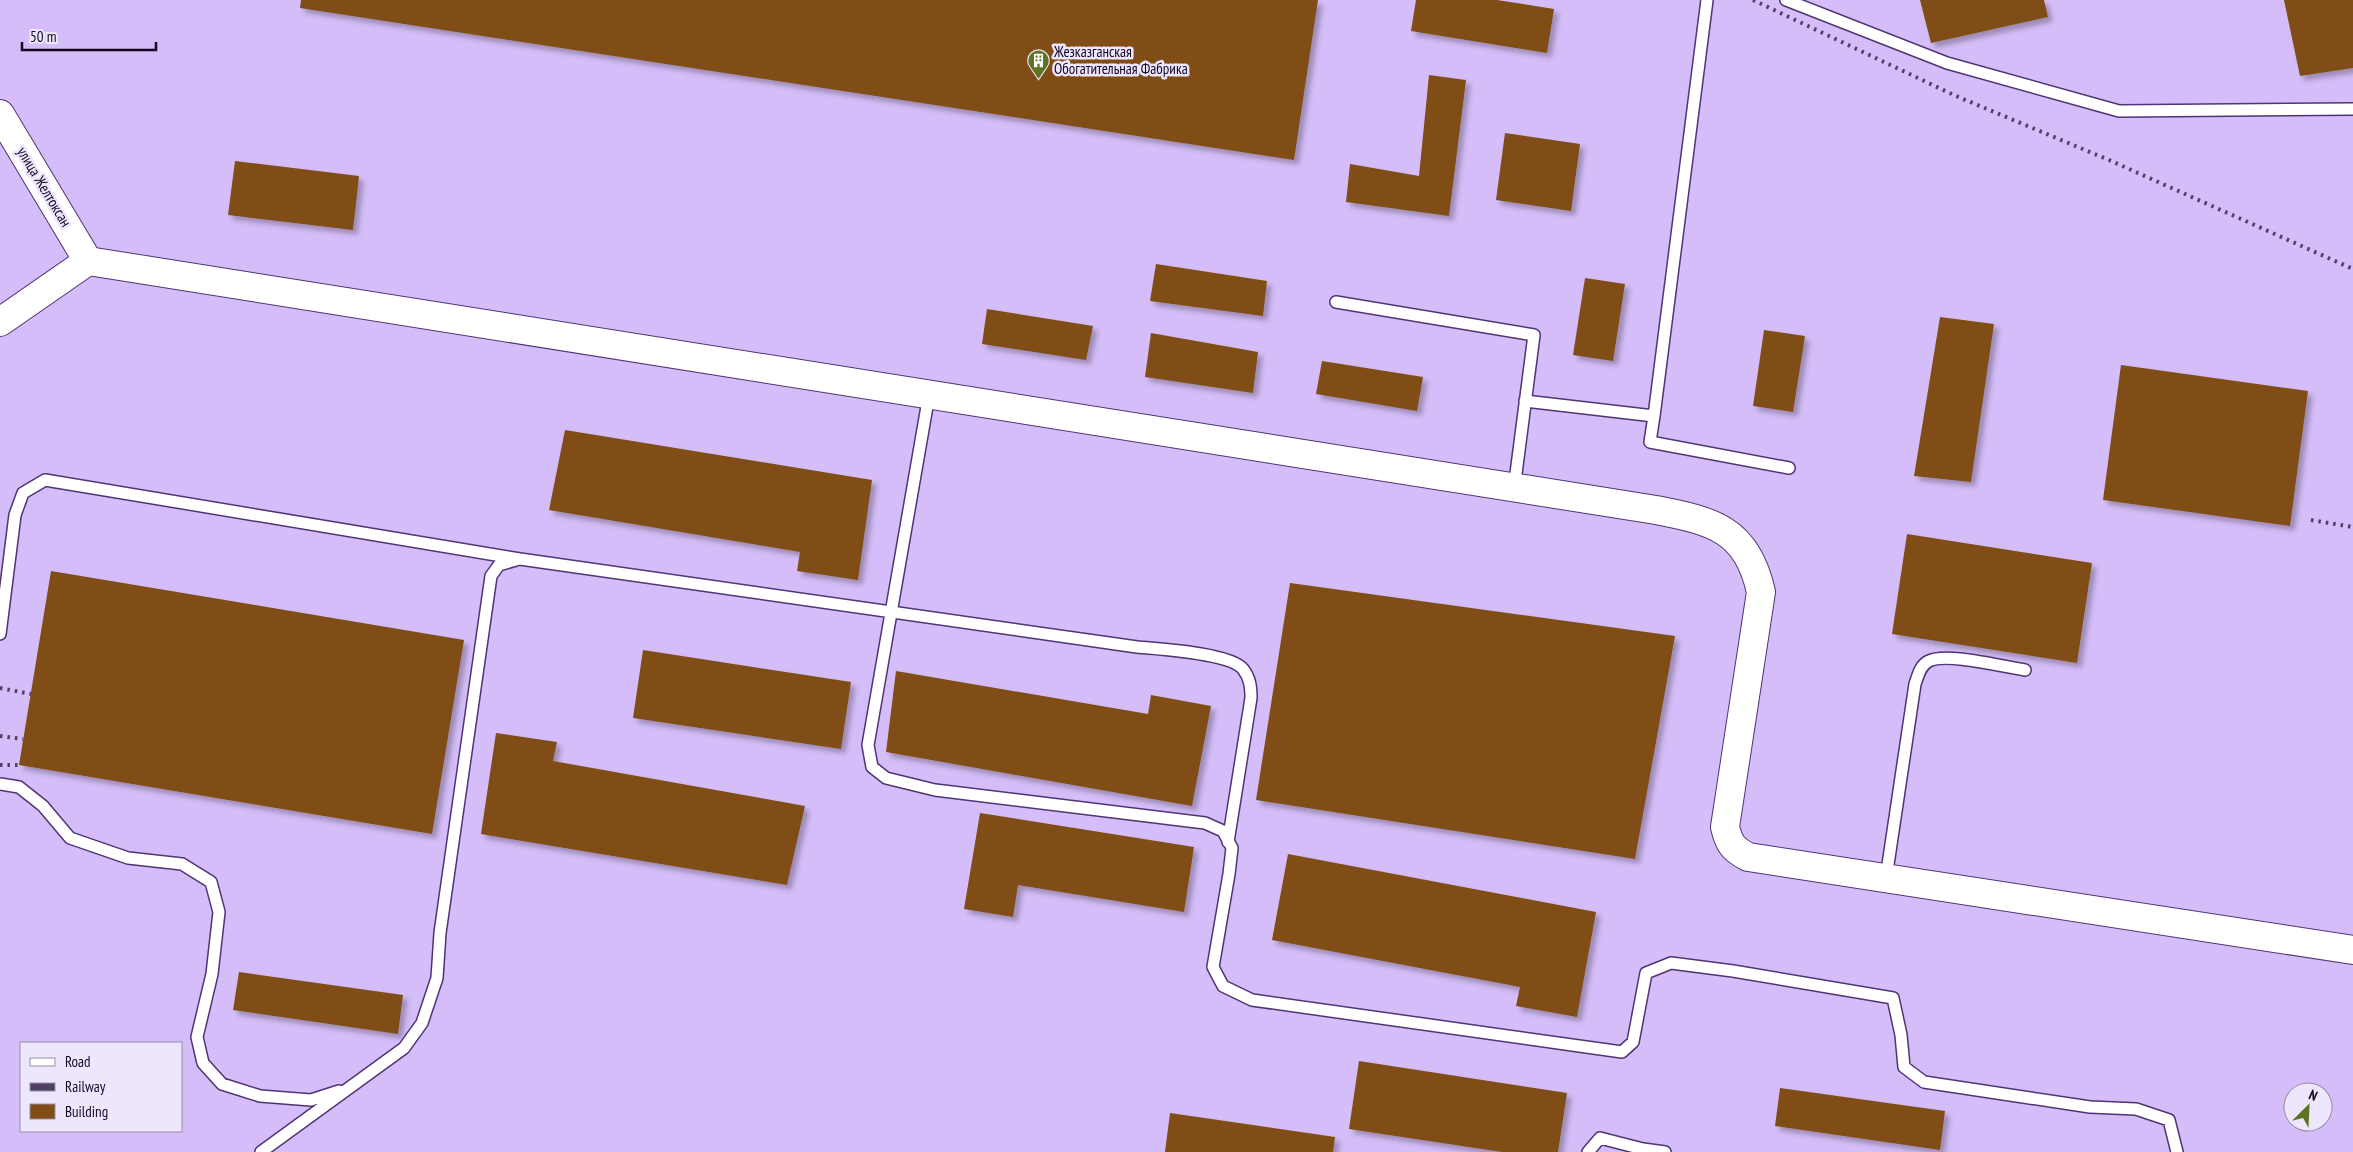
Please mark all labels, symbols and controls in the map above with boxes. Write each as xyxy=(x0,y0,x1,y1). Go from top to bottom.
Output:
scale bar xyxy=(22,20,156,52)
text: 50 m xyxy=(30,27,56,46)
place label: Жезказганская Обогатительная Фабрика xyxy=(1053,42,1188,78)
building icon: Жезказганская Обогатительная Фабрика xyxy=(1026,49,1050,80)
street label: улица Желтоксан xyxy=(13,143,76,230)
legend xyxy=(20,1042,182,1132)
text: Road xyxy=(65,1052,91,1071)
text: Railway xyxy=(65,1077,106,1096)
north arrow xyxy=(2283,1082,2333,1132)
text: N xyxy=(2306,1085,2320,1105)
text: Building xyxy=(65,1102,108,1121)

